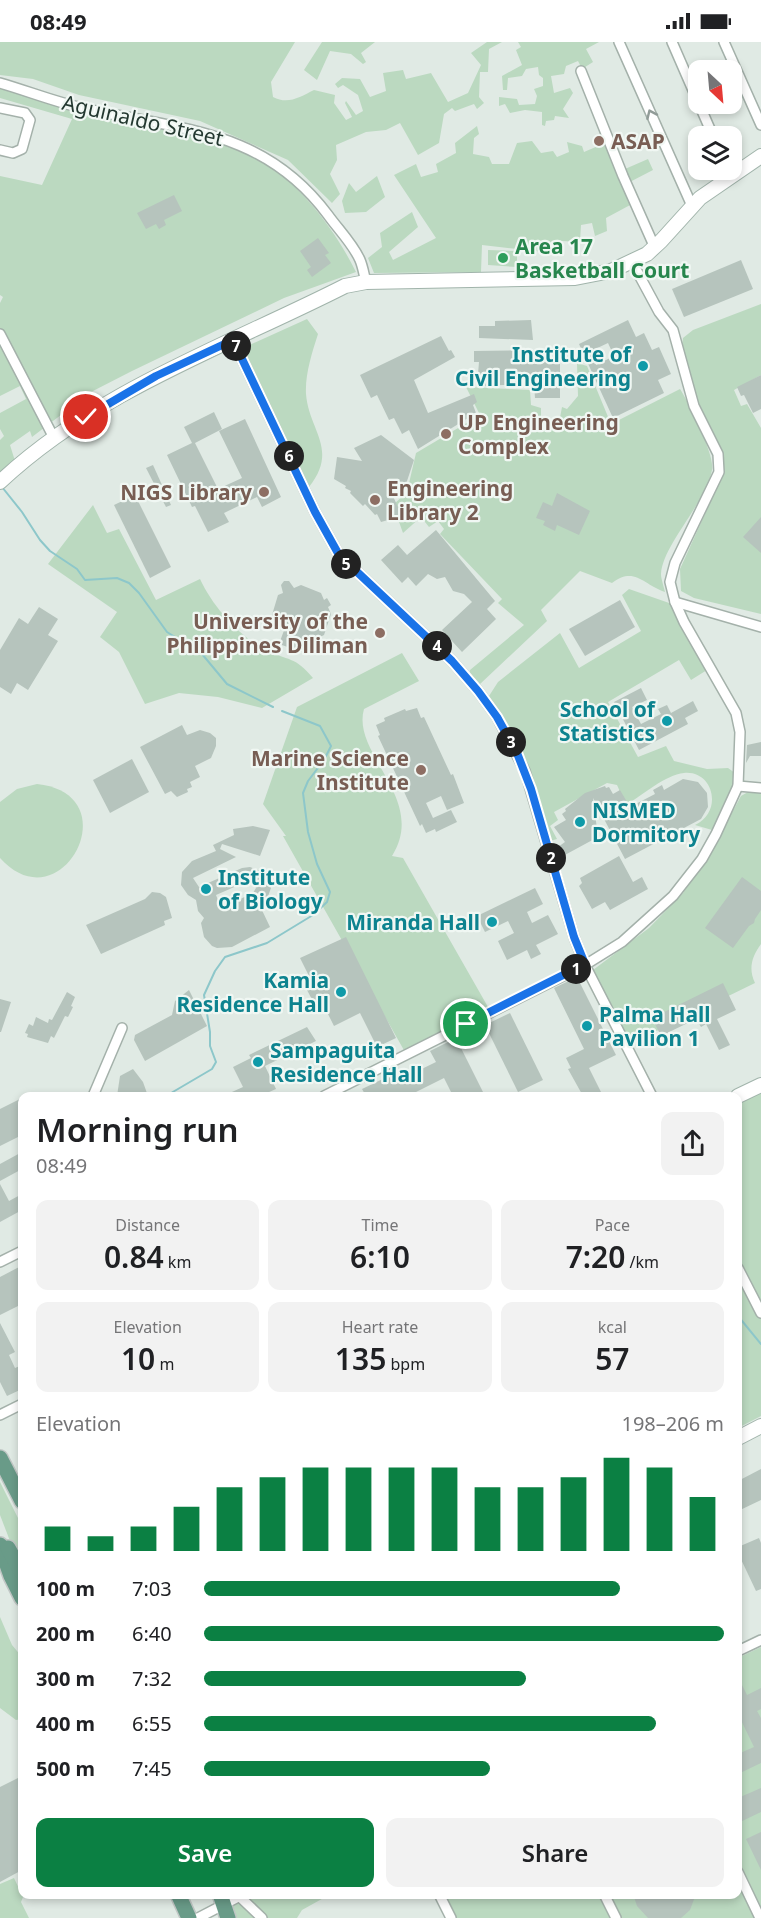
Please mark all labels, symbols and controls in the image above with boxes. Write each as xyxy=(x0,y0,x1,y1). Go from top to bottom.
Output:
text: 08:49 xyxy=(30,6,87,36)
north arrow xyxy=(688,60,742,114)
map controls xyxy=(688,60,742,180)
street label: Aguinaldo Street xyxy=(60,88,227,152)
one-way arrow xyxy=(647,109,659,120)
button: layers xyxy=(688,126,742,180)
place label: ASAP xyxy=(611,127,665,155)
marker: ASAP xyxy=(592,134,606,148)
place label: Area 17 Basketball Court xyxy=(515,232,689,284)
marker: Area 17 Basketball Court xyxy=(496,251,510,265)
pin: 7 xyxy=(221,331,251,361)
text: 7 xyxy=(231,335,241,357)
place label: Institute of Civil Engineering xyxy=(455,340,633,392)
marker: Institute of Civil Engineering xyxy=(636,359,650,373)
pin xyxy=(60,391,111,442)
icon: check xyxy=(69,400,102,433)
place label: UP Engineering Complex xyxy=(458,408,619,460)
marker: UP Engineering Complex xyxy=(439,427,453,441)
pin: 6 xyxy=(274,441,304,471)
text: 6 xyxy=(284,445,294,467)
place label: Engineering Library 2 xyxy=(387,474,513,526)
place label: NIGS Library xyxy=(120,478,252,506)
marker: NIGS Library xyxy=(257,485,271,499)
marker: Engineering Library 2 xyxy=(368,493,382,507)
pin: 5 xyxy=(331,549,361,579)
text: 5 xyxy=(341,553,351,575)
place label: University of the Philippines Diliman xyxy=(167,607,368,659)
marker: University of the Philippines Diliman xyxy=(373,626,387,640)
pin: 4 xyxy=(422,631,452,661)
text: 4 xyxy=(432,635,442,657)
place label: School of Statistics xyxy=(559,695,657,747)
marker: School of Statistics xyxy=(660,714,674,728)
pin: 3 xyxy=(496,727,526,757)
text: 3 xyxy=(506,731,516,753)
place label: Marine Science Institute xyxy=(251,744,409,796)
marker: Marine Science Institute xyxy=(414,763,428,777)
place label: NISMED Dormitory xyxy=(592,796,700,848)
marker: NISMED Dormitory xyxy=(573,815,587,829)
pin: 2 xyxy=(536,843,566,873)
text: 2 xyxy=(546,847,556,869)
place label: Institute of Biology xyxy=(218,863,323,915)
marker: Institute of Biology xyxy=(199,882,213,896)
place label: Miranda Hall xyxy=(346,908,480,936)
marker: Miranda Hall xyxy=(485,915,499,929)
pin: 1 xyxy=(561,954,591,984)
text: 1 xyxy=(571,958,581,980)
place label: Kamia Residence Hall xyxy=(176,966,329,1018)
marker: Kamia Residence Hall xyxy=(334,985,348,999)
pin xyxy=(440,998,491,1049)
place label: Palma Hall Pavilion 1 xyxy=(599,1000,711,1052)
icon: arrive xyxy=(449,1007,482,1040)
marker: Palma Hall Pavilion 1 xyxy=(580,1019,594,1033)
place label: Sampaguita Residence Hall xyxy=(270,1036,423,1088)
marker: Sampaguita Residence Hall xyxy=(251,1055,265,1069)
text: Morning run xyxy=(36,1107,238,1152)
button: share xyxy=(661,1112,724,1175)
text: 08:49 xyxy=(36,1152,87,1179)
text: Distance xyxy=(115,1214,180,1236)
text: Time xyxy=(361,1214,399,1236)
text: Pace xyxy=(595,1214,630,1236)
text: 0.84 xyxy=(104,1236,164,1277)
text: 6:10 xyxy=(350,1236,410,1277)
text: 7:20 xyxy=(566,1236,625,1277)
text: km xyxy=(164,1251,191,1273)
text: /km xyxy=(625,1251,659,1273)
text: Elevation xyxy=(114,1316,182,1338)
text: Heart rate xyxy=(342,1316,418,1338)
text: kcal xyxy=(598,1316,627,1338)
text: 10 xyxy=(121,1338,155,1379)
text: 135 xyxy=(335,1338,386,1379)
text: 57 xyxy=(595,1338,629,1379)
text: m xyxy=(155,1353,174,1375)
text: bpm xyxy=(386,1353,425,1375)
text: Elevation xyxy=(36,1410,121,1437)
text: 198–206 m xyxy=(621,1410,724,1437)
text: 100 m xyxy=(36,1575,95,1602)
text: 7:03 xyxy=(132,1575,172,1602)
text: 200 m xyxy=(36,1620,95,1647)
text: 6:40 xyxy=(132,1620,172,1647)
text: 300 m xyxy=(36,1665,95,1692)
text: 7:32 xyxy=(132,1665,172,1692)
text: 400 m xyxy=(36,1710,95,1737)
text: 6:55 xyxy=(132,1710,172,1737)
text: 500 m xyxy=(36,1755,95,1782)
text: 7:45 xyxy=(132,1755,172,1782)
button: Save xyxy=(36,1818,374,1887)
button: Share xyxy=(386,1818,724,1887)

